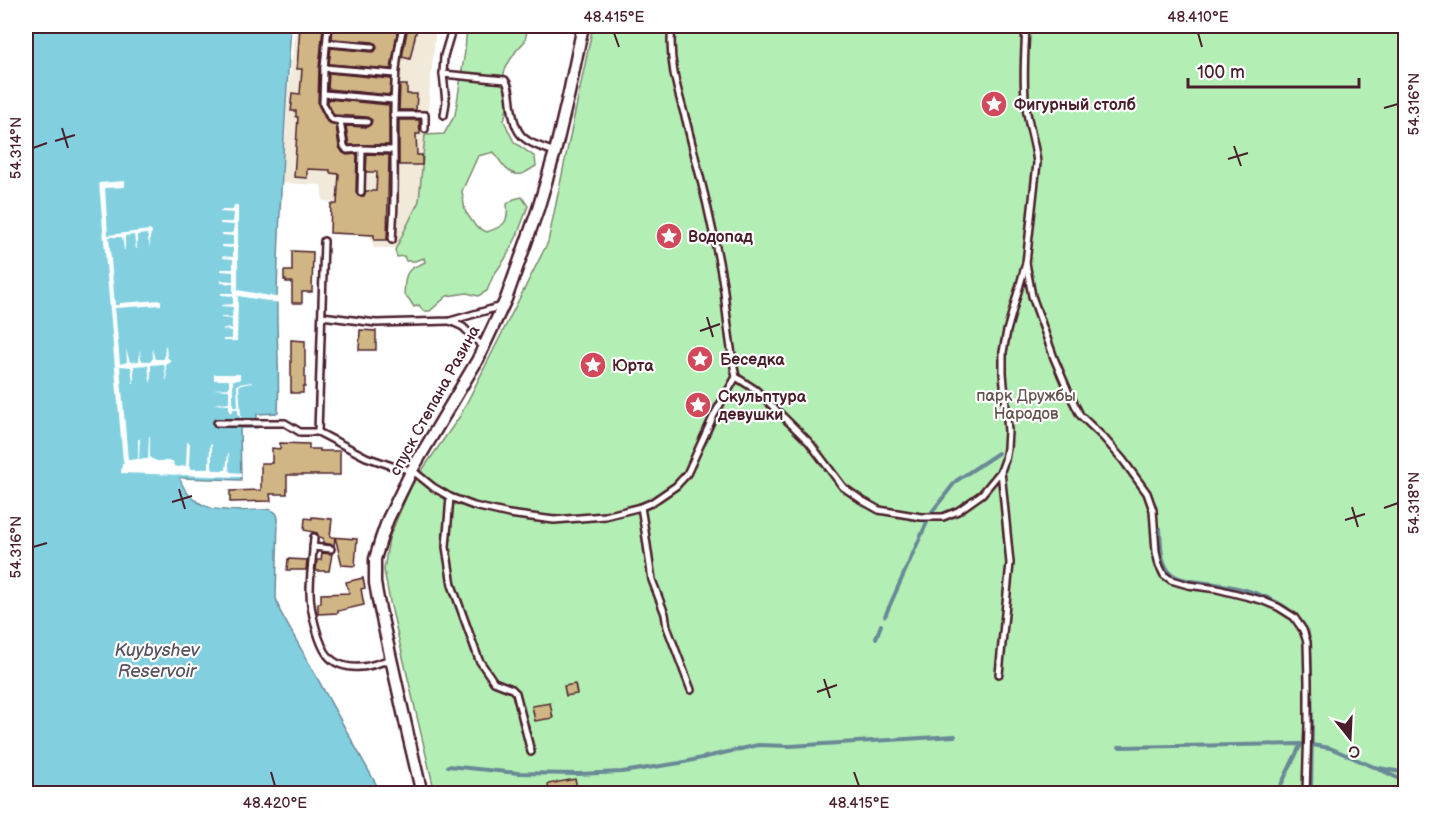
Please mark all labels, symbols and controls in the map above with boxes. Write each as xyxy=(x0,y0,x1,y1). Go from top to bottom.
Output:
text: 48.415°E xyxy=(584,8,645,27)
text: 48.410°E xyxy=(1167,8,1229,27)
scale bar xyxy=(1188,51,1359,89)
text: 100 m xyxy=(1197,62,1245,83)
text: 54.316°N xyxy=(1405,73,1424,135)
place icon: Фигурный столб xyxy=(979,89,1009,119)
place label: Фигурный столб xyxy=(1014,96,1136,115)
text: 54.314°N xyxy=(7,117,26,179)
place icon: Водопад xyxy=(654,221,684,251)
place label: Водопад xyxy=(688,228,753,247)
street label: спуск Степана Разина xyxy=(386,322,485,479)
place icon: Беседка xyxy=(685,344,715,374)
place icon: Юрта xyxy=(578,350,608,380)
place label: Беседка xyxy=(720,351,785,370)
place label: Юрта xyxy=(612,357,654,376)
park label: парк Дружбы Народов xyxy=(976,387,1076,424)
place label: Скульптура девушки xyxy=(717,388,807,425)
place icon: Скульптура девушки xyxy=(683,390,713,420)
text: 54.318°N xyxy=(1405,472,1424,534)
text: 54.316°N xyxy=(7,516,26,578)
water label: Kuybyshev Reservoir xyxy=(115,640,201,682)
north arrow xyxy=(1320,708,1380,768)
text: С xyxy=(1346,740,1362,762)
text: 48.420°E xyxy=(243,794,307,813)
text: 48.415°E xyxy=(829,794,890,813)

